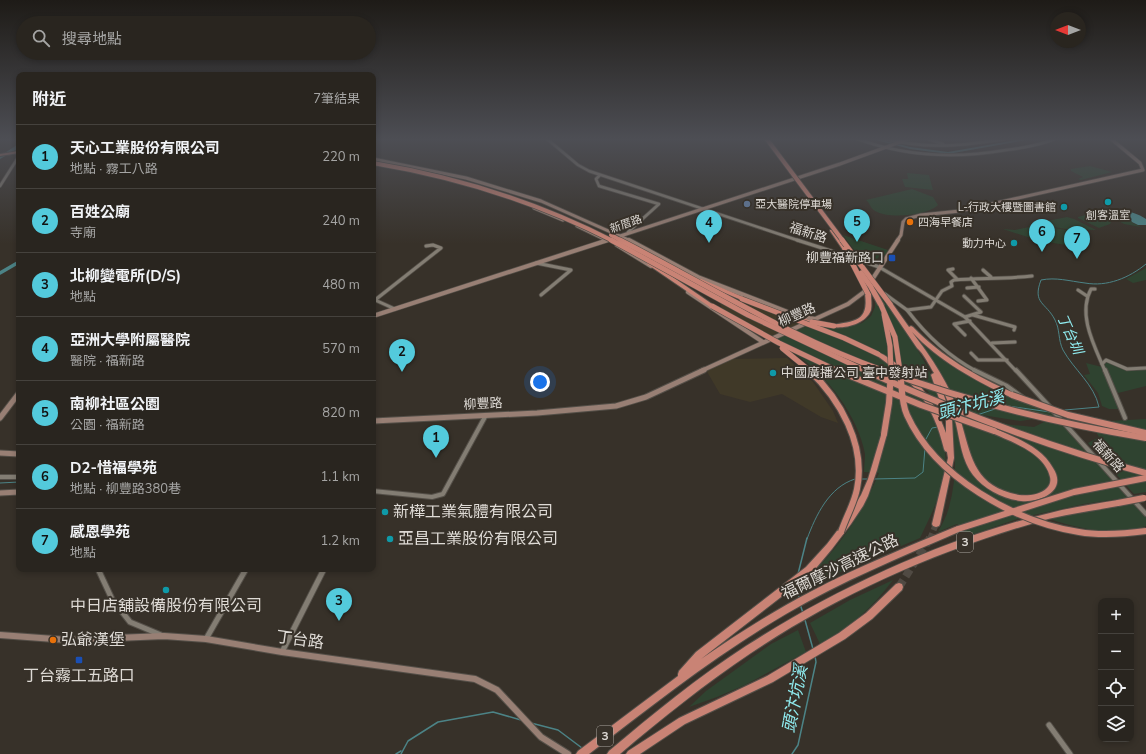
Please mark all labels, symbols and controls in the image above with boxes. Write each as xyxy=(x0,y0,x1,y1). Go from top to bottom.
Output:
north arrow xyxy=(1050,12,1086,48)
search box xyxy=(16,16,376,60)
icon: search xyxy=(30,27,52,49)
text: 搜尋地點 xyxy=(62,29,122,49)
text: 附近 xyxy=(32,88,66,111)
text: 7筆結果 xyxy=(313,90,360,108)
text: 天心工業股份有限公司 xyxy=(70,138,220,158)
text: 1 xyxy=(41,148,49,166)
text: 220 m xyxy=(322,148,360,166)
text: 地點 · 霧工八路 xyxy=(70,160,158,178)
place label: 亞大醫院停車場 xyxy=(755,197,832,212)
marker: 創客溫室 xyxy=(1103,197,1113,207)
marker: 亞大醫院停車場 xyxy=(742,199,752,209)
place label: L-行政大樓暨圖書館 xyxy=(958,200,1056,215)
text: 百姓公廟 xyxy=(70,202,130,222)
marker: L-行政大樓暨圖書館 xyxy=(1059,202,1069,212)
place label: 創客溫室 xyxy=(1086,208,1130,223)
pin: 5 xyxy=(844,209,870,242)
pin: 4 xyxy=(696,210,722,243)
text: 2 xyxy=(41,212,49,230)
text: 240 m xyxy=(322,212,360,230)
street label: 新厝路 xyxy=(608,212,644,236)
place label: 四海早餐店 xyxy=(918,215,973,230)
marker: 四海早餐店 xyxy=(905,217,915,227)
street label: 福新路 xyxy=(787,218,829,248)
pin: 6 xyxy=(1029,219,1055,252)
text: 寺廟 xyxy=(70,224,96,242)
pin: 7 xyxy=(1064,226,1090,259)
place label: 動力中心 xyxy=(962,236,1006,251)
marker: 動力中心 xyxy=(1009,238,1019,248)
place label: 柳豐福新路口 xyxy=(806,249,884,267)
marker: 柳豐福新路口 xyxy=(887,253,897,263)
text: 北柳變電所(D/S) xyxy=(70,266,181,286)
text: 3 xyxy=(41,276,49,294)
text: 480 m xyxy=(322,276,360,294)
text: 地點 xyxy=(70,288,96,306)
street label: 柳豐路 xyxy=(776,299,818,331)
water label: 丁台圳 xyxy=(1053,311,1088,359)
text: 亞洲大學附屬醫院 xyxy=(70,330,190,350)
pin: 2 xyxy=(389,339,415,372)
text: 4 xyxy=(41,340,49,358)
text: 570 m xyxy=(322,340,360,358)
text: 醫院 · 福新路 xyxy=(70,352,145,370)
place label: 中國廣播公司 臺中發射站 xyxy=(781,364,927,382)
marker: 中國廣播公司 臺中發射站 xyxy=(768,368,778,378)
your location xyxy=(530,372,550,392)
water label: 頭汴坑溪 xyxy=(935,385,1009,425)
text: 南柳社區公園 xyxy=(70,394,160,414)
street label: 柳豐路 xyxy=(463,394,503,414)
text: 5 xyxy=(41,404,49,422)
text: 820 m xyxy=(322,404,360,422)
text: 公園 · 福新路 xyxy=(70,416,145,434)
pin: 1 xyxy=(423,425,449,458)
street label: 福新路 xyxy=(1088,435,1128,477)
text: D2-惜福學苑 xyxy=(70,458,157,478)
text: 6 xyxy=(41,468,49,486)
text: 1.1 km xyxy=(320,468,360,486)
text: 地點 · 柳豐路380巷 xyxy=(70,480,181,498)
place label: 新樺工業氣體有限公司 xyxy=(393,501,553,523)
marker: 新樺工業氣體有限公司 xyxy=(380,507,390,517)
text: 感恩學苑 xyxy=(70,522,130,542)
place label: 亞昌工業股份有限公司 xyxy=(398,528,558,550)
street label: 福爾摩沙高速公路 xyxy=(778,529,902,605)
text: 7 xyxy=(41,532,49,550)
text: 1.2 km xyxy=(320,532,360,550)
road number: 3 xyxy=(957,532,973,552)
marker: 亞昌工業股份有限公司 xyxy=(385,534,395,544)
text: 地點 xyxy=(70,544,96,562)
marker: 中日店舖設備股份有限公司 xyxy=(161,585,171,595)
pin: 3 xyxy=(326,588,352,621)
place label: 中日店舖設備股份有限公司 xyxy=(70,595,262,617)
map controls xyxy=(1098,598,1134,742)
button: + xyxy=(1098,598,1134,634)
street label: 丁台路 xyxy=(275,626,325,654)
place label: 弘爺漢堡 xyxy=(61,629,125,651)
button: − xyxy=(1098,634,1134,670)
marker: 弘爺漢堡 xyxy=(48,635,58,645)
marker: 丁台霧工五路口 xyxy=(74,655,84,665)
water label: 頭汴坑溪 xyxy=(777,661,813,735)
place label: 丁台霧工五路口 xyxy=(23,665,135,687)
button: locate xyxy=(1098,670,1134,706)
button: layers xyxy=(1098,706,1134,742)
road number: 3 xyxy=(597,726,613,746)

